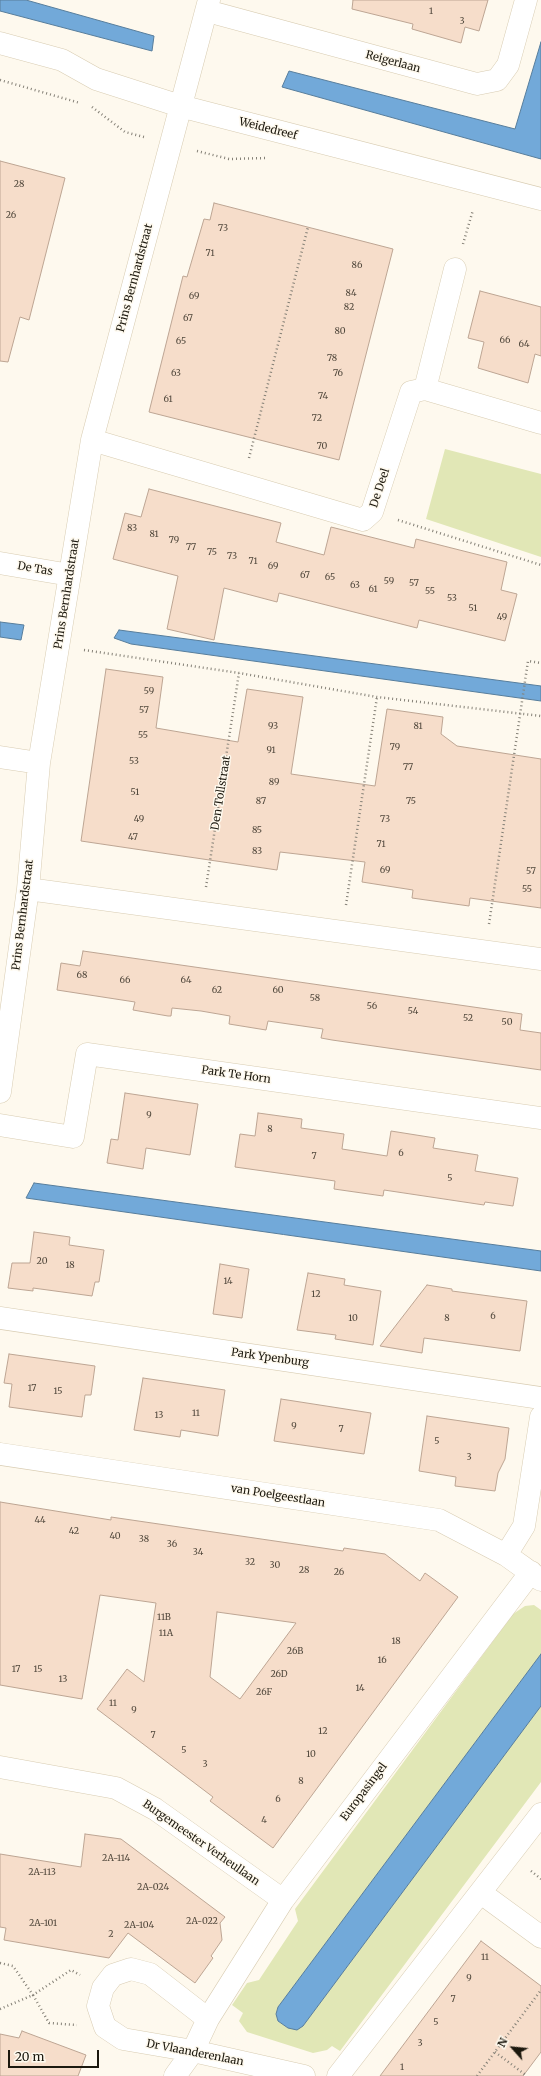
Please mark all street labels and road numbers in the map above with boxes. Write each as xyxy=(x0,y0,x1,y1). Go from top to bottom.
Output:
street label: Reigerlaan xyxy=(364,48,422,76)
street label: Weidedreef xyxy=(238,115,298,143)
street label: Prins Bernhardstraat xyxy=(114,222,156,334)
street label: De Deel xyxy=(367,467,393,509)
street label: Prins Bernhardstraat xyxy=(52,538,82,650)
street label: De Tas xyxy=(16,559,54,579)
street label: Den Tollstraat xyxy=(209,755,233,831)
street label: Prins Bernhardstraat xyxy=(10,859,36,971)
street label: Park Te Horn xyxy=(200,1064,272,1086)
street label: Park Ypenburg xyxy=(230,1346,310,1370)
street label: van Poelgeestlaan xyxy=(230,1482,326,1510)
street label: Europasingel xyxy=(338,1760,390,1824)
street label: Burgemeester Verheullaan xyxy=(140,1798,262,1888)
street label: Dr Vlaanderenlaan xyxy=(145,2037,245,2069)

